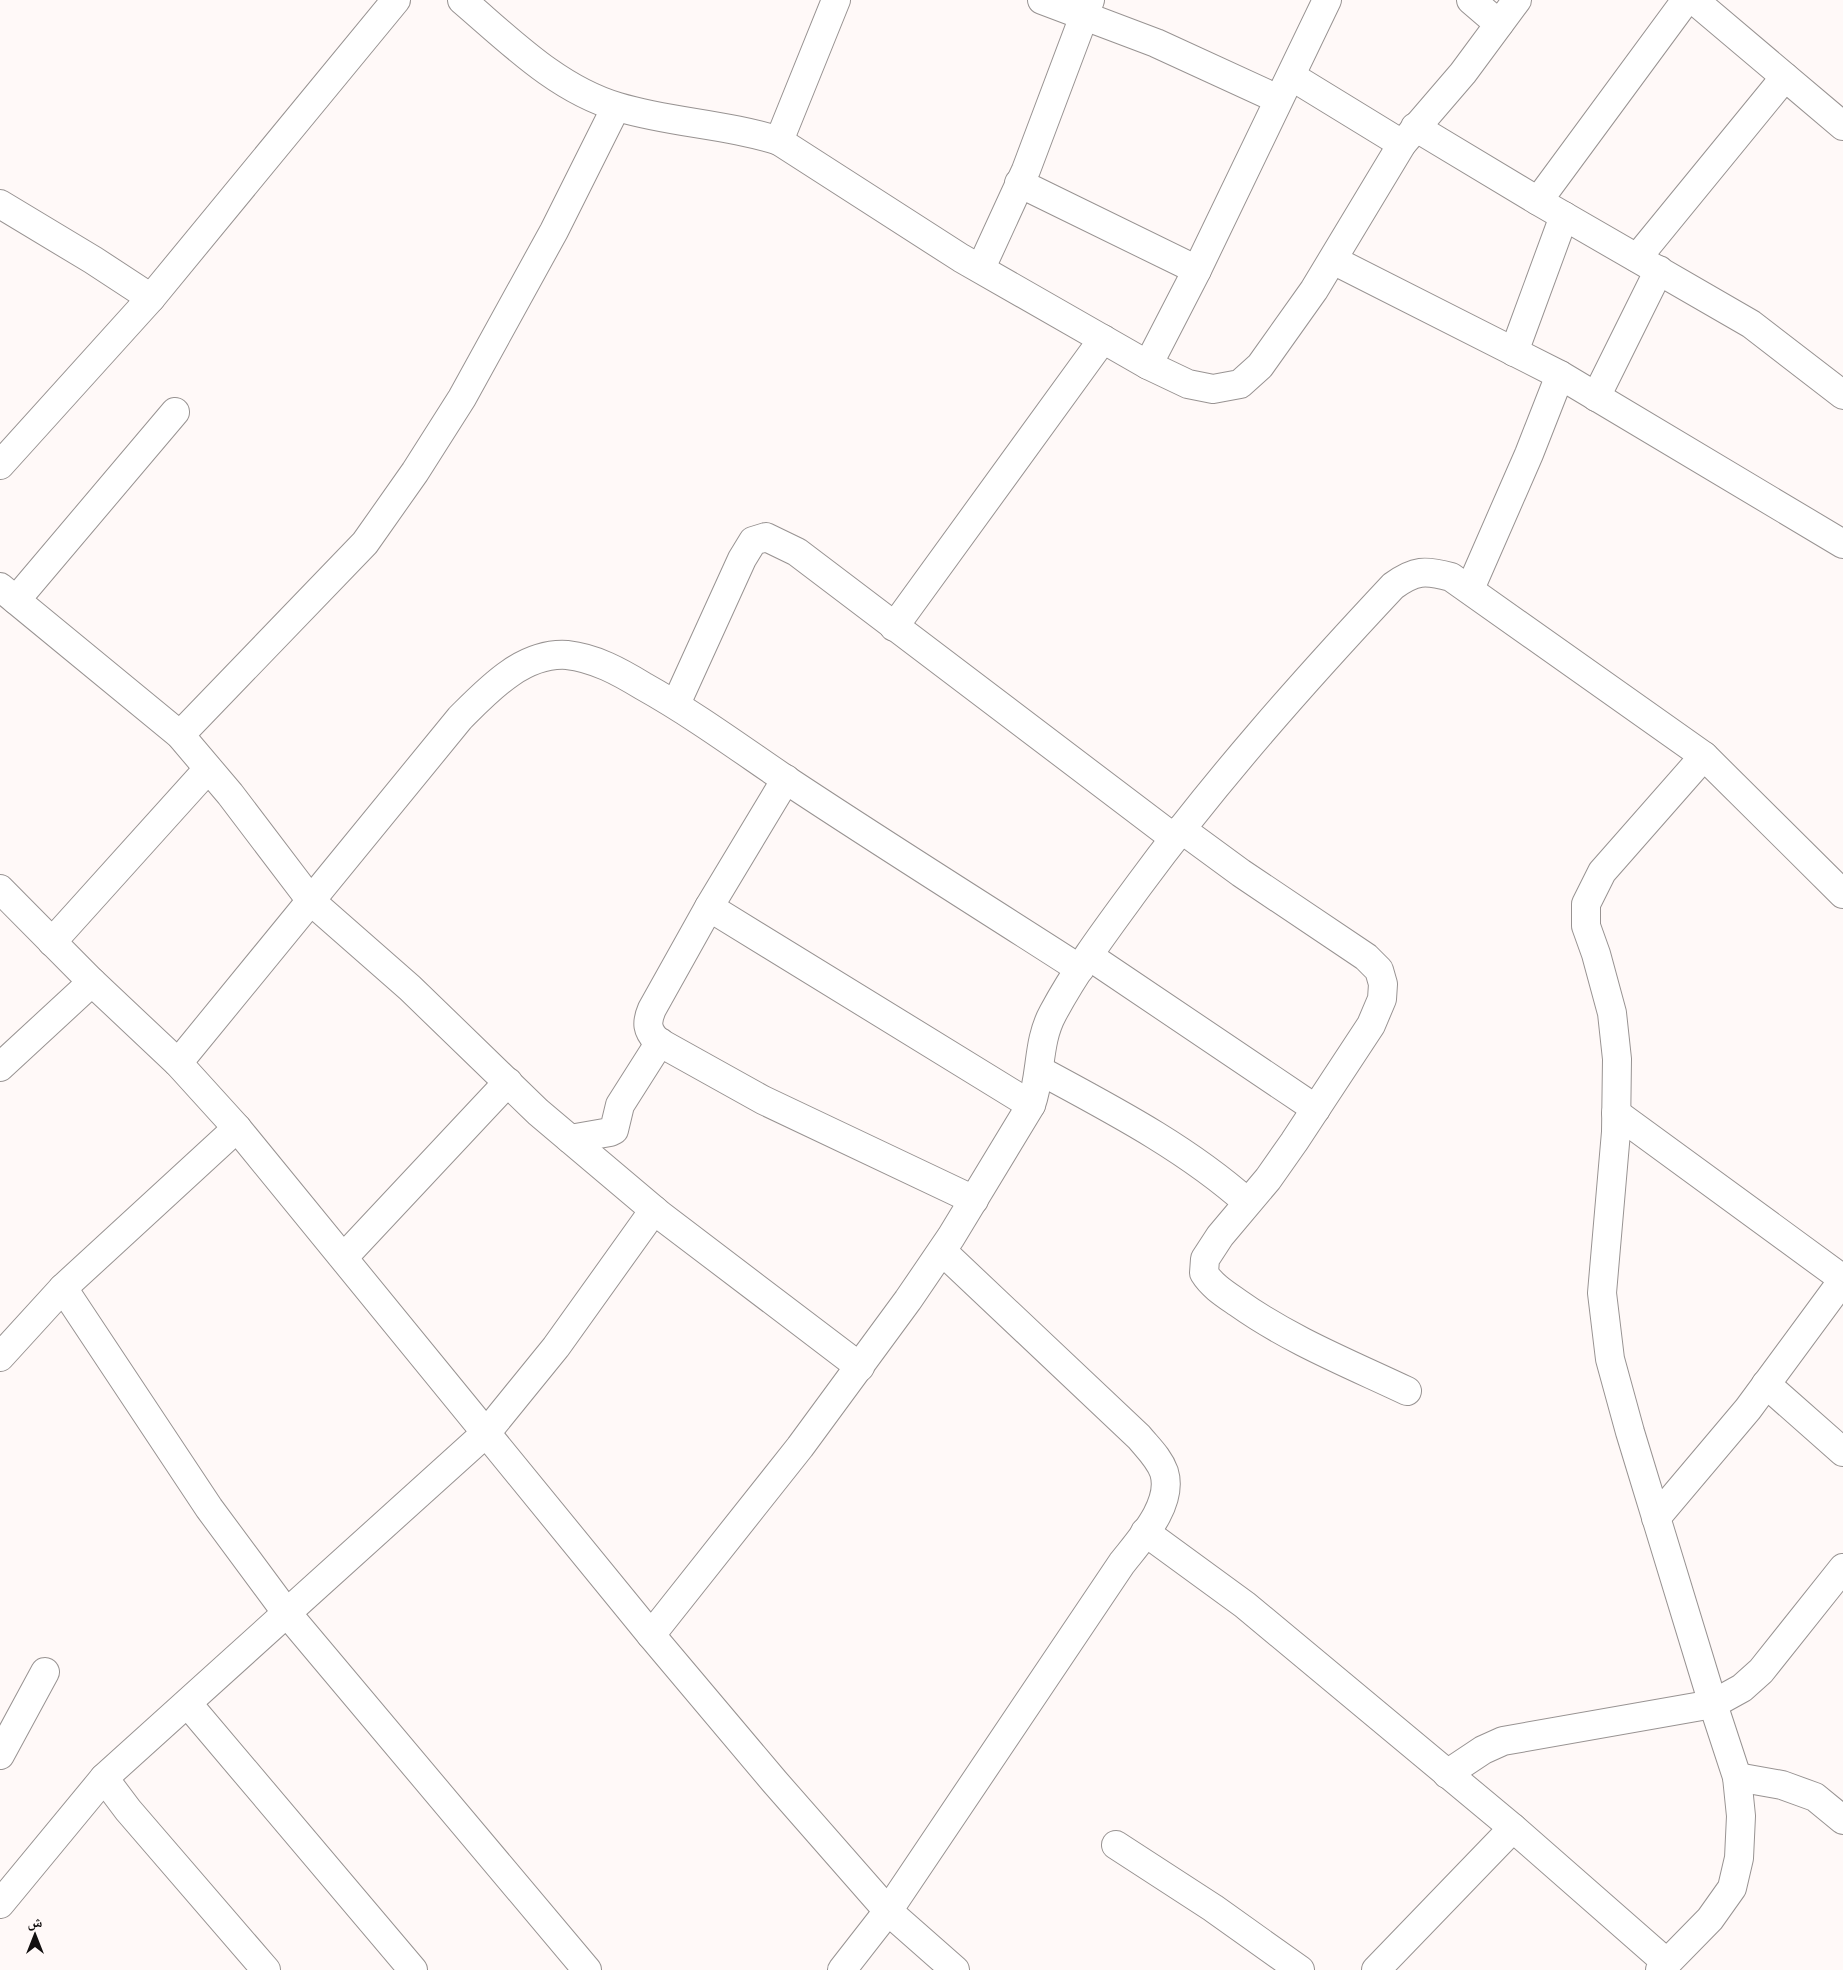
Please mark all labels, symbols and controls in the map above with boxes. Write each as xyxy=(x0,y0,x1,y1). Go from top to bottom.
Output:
north arrow xyxy=(10,1910,60,1960)
text: ش xyxy=(28,1913,43,1931)

